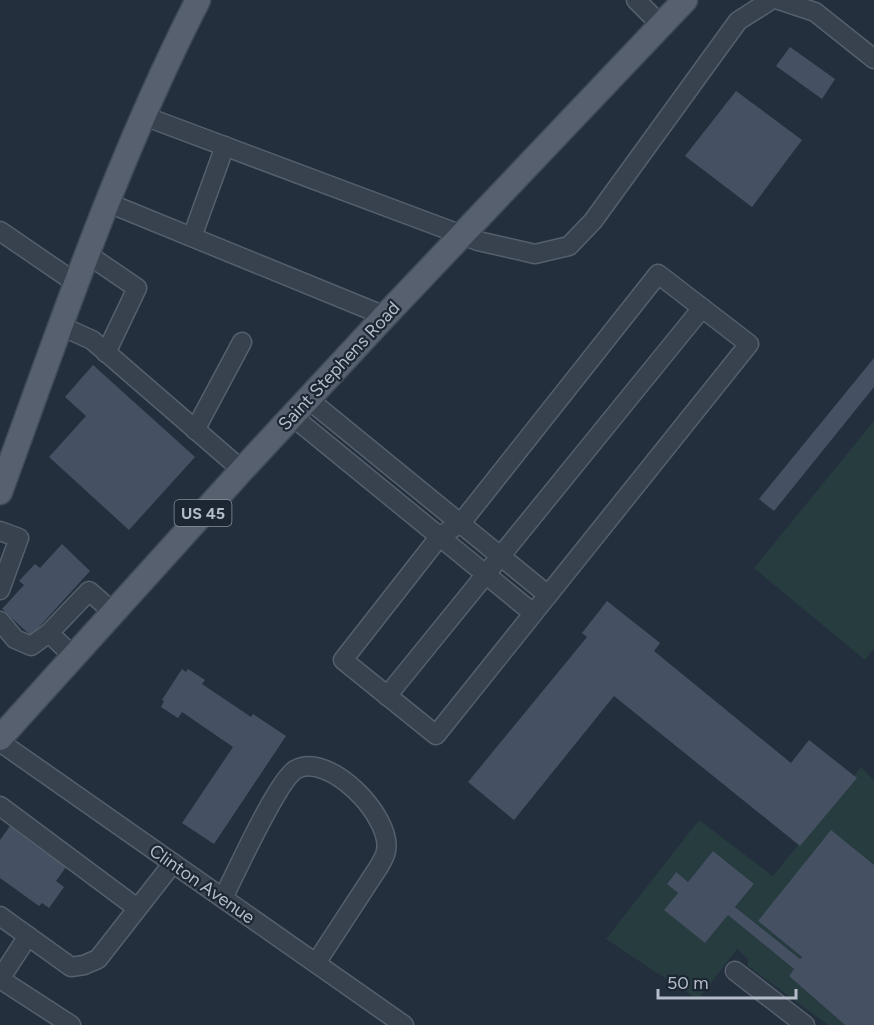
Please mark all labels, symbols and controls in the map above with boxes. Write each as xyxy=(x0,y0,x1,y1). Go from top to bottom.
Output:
street label: Saint Stephens Road xyxy=(274,297,404,435)
road number: US 45 xyxy=(174,500,232,526)
street label: Clinton Avenue xyxy=(145,840,259,929)
scale bar xyxy=(658,962,796,1000)
text: 50 m xyxy=(667,972,709,994)

